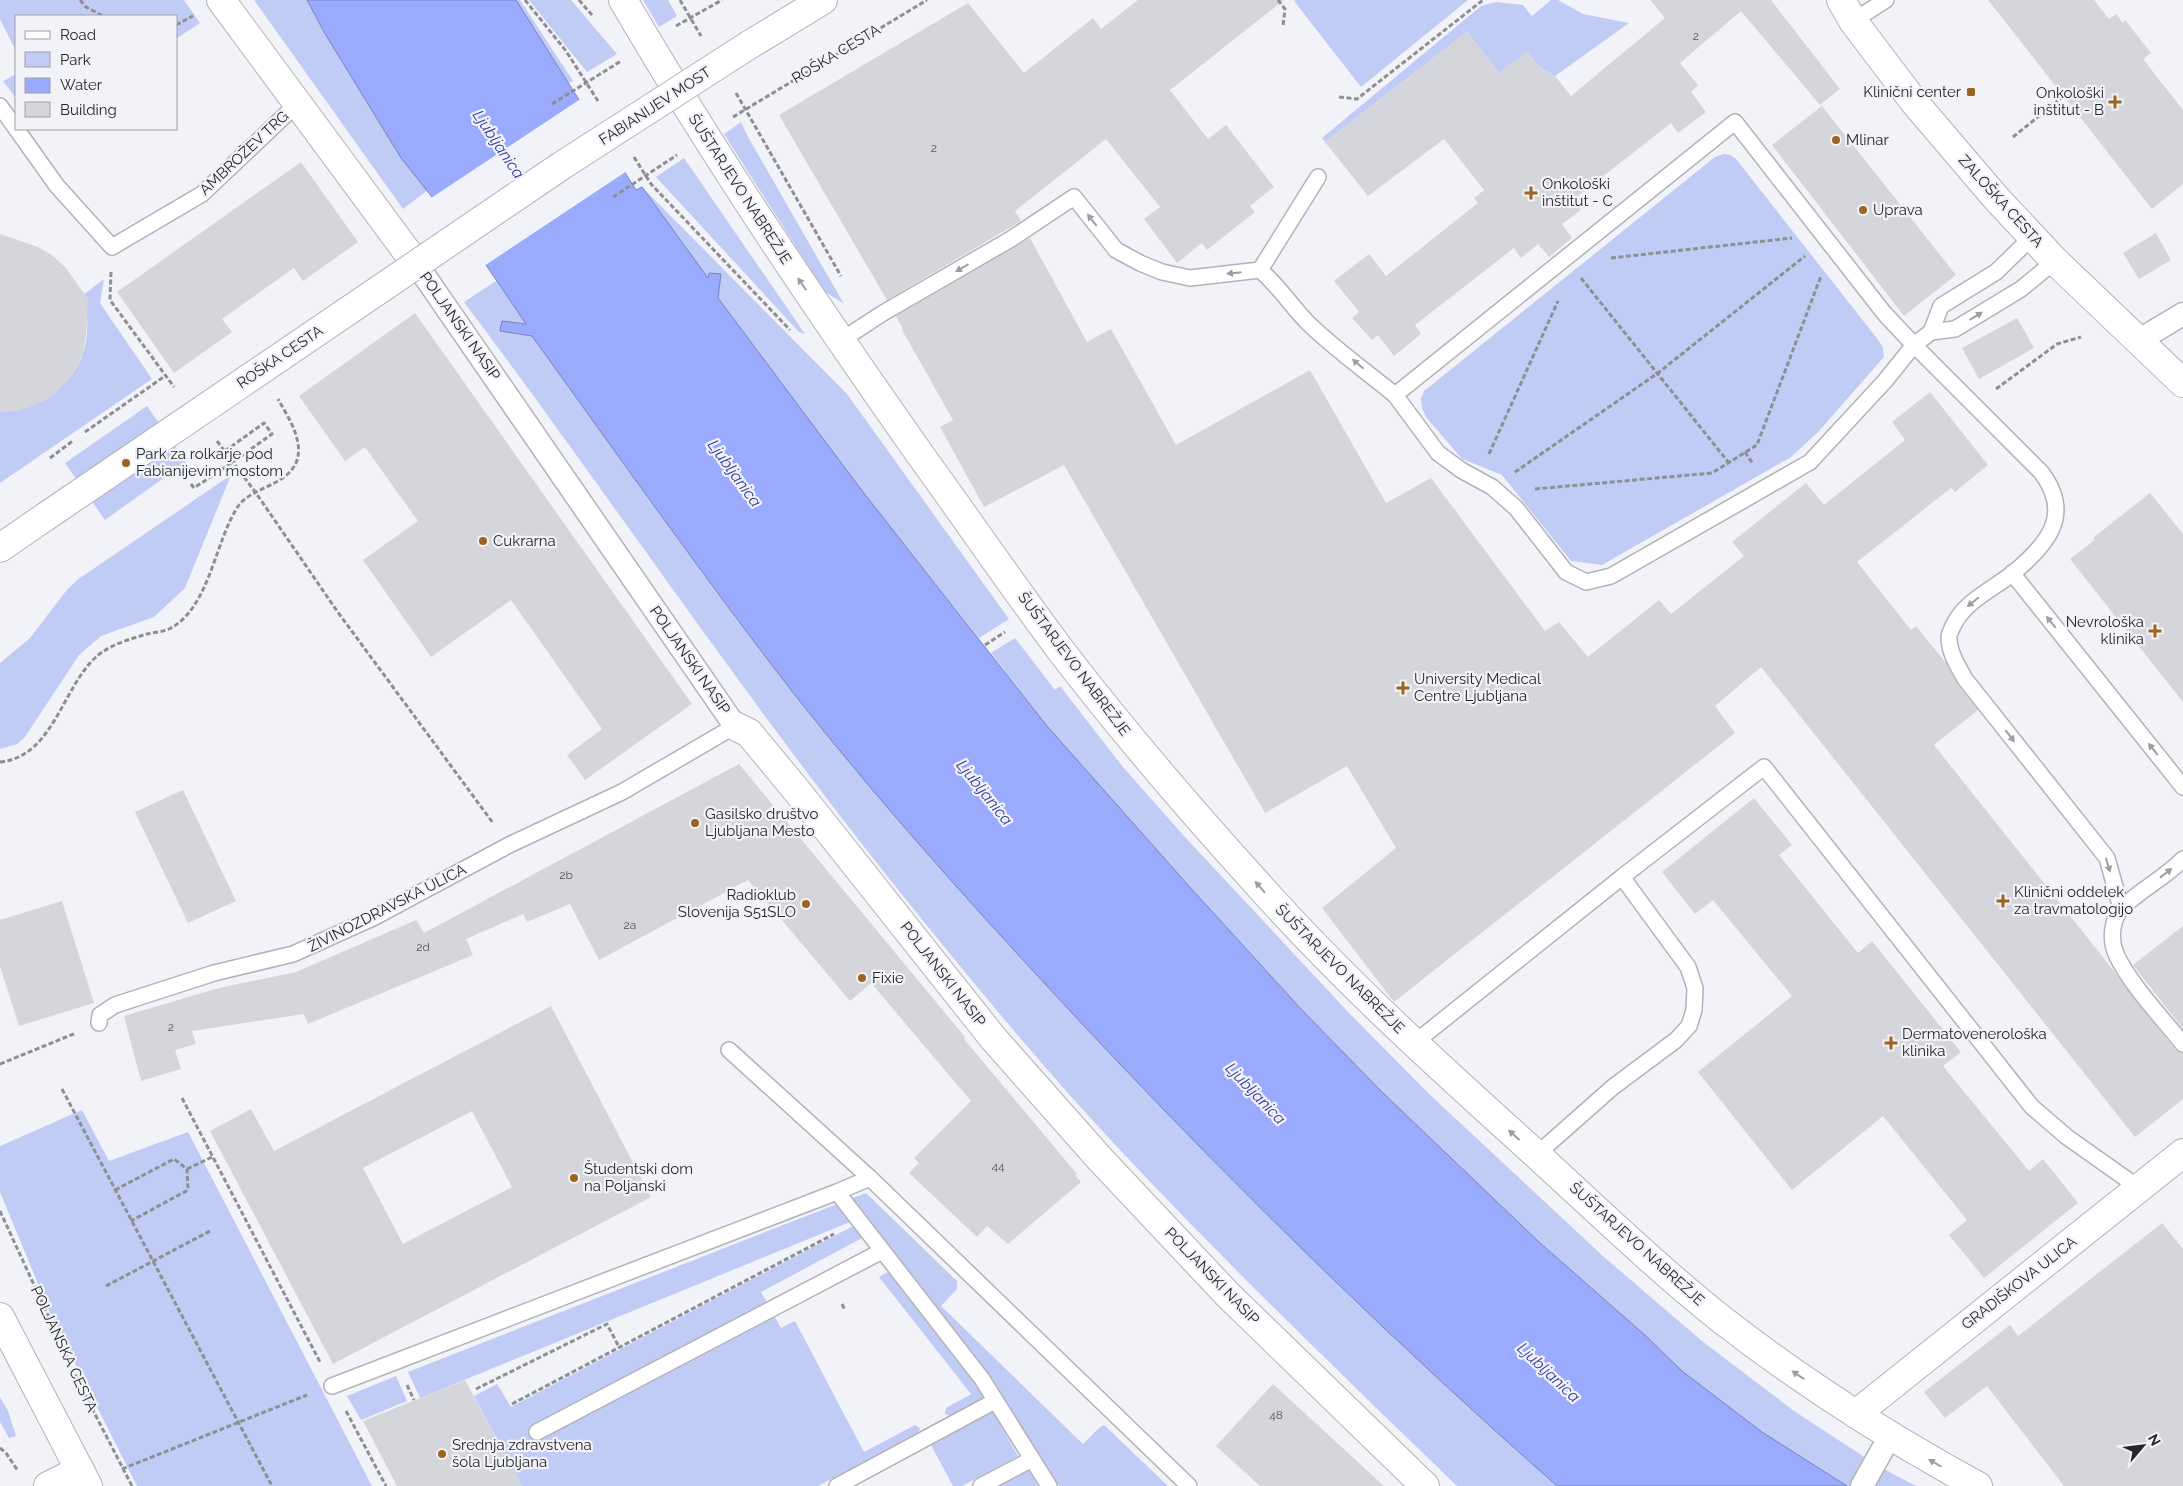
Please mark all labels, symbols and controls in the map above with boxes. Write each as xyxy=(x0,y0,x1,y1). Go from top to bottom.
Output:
legend xyxy=(15,15,178,130)
street label: ROŠKA CESTA xyxy=(788,20,884,87)
text: Road xyxy=(60,26,96,44)
house number: 2 xyxy=(1693,29,1699,43)
text: Park xyxy=(60,51,91,69)
street label: FABIANIJEV MOST xyxy=(596,63,714,149)
text: Water xyxy=(60,76,103,94)
place label: Klinični center xyxy=(1863,83,1962,101)
place label: Onkološki inštitut - B xyxy=(2034,84,2104,119)
marker: Klinični center xyxy=(1965,86,1977,98)
marker: Onkološki inštitut - B xyxy=(2108,95,2122,109)
text: Building xyxy=(60,101,117,119)
water label: Ljubljanica xyxy=(469,106,529,183)
street label: AMBROŽEV TRG xyxy=(196,107,292,199)
street label: ŠUŠTARJEVO NABREŽJE xyxy=(685,110,796,267)
place label: Mlinar xyxy=(1846,131,1889,149)
marker: Mlinar xyxy=(1830,134,1842,146)
house number: 2 xyxy=(931,141,937,155)
street label: ZALOŠKA CESTA xyxy=(1955,150,2048,251)
place label: Onkološki inštitut - C xyxy=(1542,175,1613,210)
marker: Onkološki inštitut - C xyxy=(1524,186,1538,200)
place label: Uprava xyxy=(1873,201,1923,219)
marker: Uprava xyxy=(1857,204,1869,216)
one-way arrow xyxy=(1087,214,1098,227)
one-way arrow xyxy=(955,263,968,272)
street label: POLJANSKI NASIP xyxy=(416,268,504,384)
one-way arrow xyxy=(1226,269,1242,277)
one-way arrow xyxy=(797,277,807,291)
one-way arrow xyxy=(1970,312,1983,321)
street label: ROŠKA CESTA xyxy=(233,321,326,392)
one-way arrow xyxy=(1351,359,1364,370)
water label: Ljubljanica xyxy=(704,436,766,511)
place label: Park za rolkarje pod Fabianijevim mostom xyxy=(136,445,283,480)
marker: Park za rolkarje pod Fabianijevim mostom xyxy=(120,457,132,469)
place label: Cukrarna xyxy=(493,532,556,550)
marker: Cukrarna xyxy=(477,535,489,547)
street label: ŠUŠTARJEVO NABREŽJE xyxy=(1014,588,1135,739)
one-way arrow xyxy=(1967,597,1980,608)
street label: POLJANSKI NASIP xyxy=(646,602,734,718)
place label: Nevrološka klinika xyxy=(2066,613,2144,648)
one-way arrow xyxy=(2046,616,2057,629)
marker: Nevrološka klinika xyxy=(2148,624,2162,638)
place label: University Medical Centre Ljubljana xyxy=(1414,670,1542,705)
marker: University Medical Centre Ljubljana xyxy=(1396,681,1410,695)
one-way arrow xyxy=(2005,729,2016,742)
one-way arrow xyxy=(2147,743,2158,756)
water label: Ljubljanica xyxy=(952,756,1017,829)
place label: Gasilsko društvo Ljubljana Mesto xyxy=(705,805,819,840)
marker: Gasilsko društvo Ljubljana Mesto xyxy=(689,817,701,829)
one-way arrow xyxy=(2105,858,2113,873)
street label: ŽIVINOZDRAVSKA ULICA xyxy=(305,860,469,956)
house number: 2b xyxy=(559,868,573,882)
one-way arrow xyxy=(2159,868,2173,878)
one-way arrow xyxy=(1254,881,1266,893)
place label: Klinični oddelek za travmatologijo xyxy=(2014,883,2133,918)
place label: Radioklub Slovenija S51SLO xyxy=(678,886,796,921)
marker: Klinični oddelek za travmatologijo xyxy=(1996,894,2010,908)
marker: Radioklub Slovenija S51SLO xyxy=(800,898,812,910)
street label: ŠUŠTARJEVO NABREŽJE xyxy=(1272,900,1409,1037)
house number: 2a xyxy=(624,918,636,932)
street label: POLJANSKI NASIP xyxy=(896,918,990,1030)
house number: 2d xyxy=(416,940,430,954)
place label: Fixie xyxy=(872,969,904,987)
marker: Fixie xyxy=(856,972,868,984)
house number: 2 xyxy=(168,1020,174,1034)
place label: Dermatovenerološka klinika xyxy=(1902,1025,2047,1060)
marker: Dermatovenerološka klinika xyxy=(1884,1036,1898,1050)
water label: Ljubljanica xyxy=(1221,1058,1290,1129)
one-way arrow xyxy=(1507,1129,1520,1140)
place label: Študentski dom na Poljanski xyxy=(584,1159,693,1195)
house number: 44 xyxy=(991,1159,1005,1173)
marker: Študentski dom na Poljanski xyxy=(568,1172,580,1184)
street label: ŠUŠTARJEVO NABREŽJE xyxy=(1566,1178,1709,1309)
street label: POLJANSKI NASIP xyxy=(1161,1224,1263,1328)
street label: GRADIŠKOVA ULICA xyxy=(1957,1232,2080,1333)
street label: POLJANSKA CESTA xyxy=(27,1283,101,1415)
water label: Ljubljanica xyxy=(1513,1339,1584,1406)
one-way arrow xyxy=(1791,1370,1805,1380)
house number: 48 xyxy=(1269,1408,1283,1422)
north arrow xyxy=(2118,1421,2168,1471)
text: N xyxy=(2145,1431,2164,1448)
place label: Srednja zdravstvena šola Ljubljana xyxy=(452,1436,592,1471)
marker: Srednja zdravstvena šola Ljubljana xyxy=(436,1448,448,1460)
one-way arrow xyxy=(1928,1458,1941,1467)

